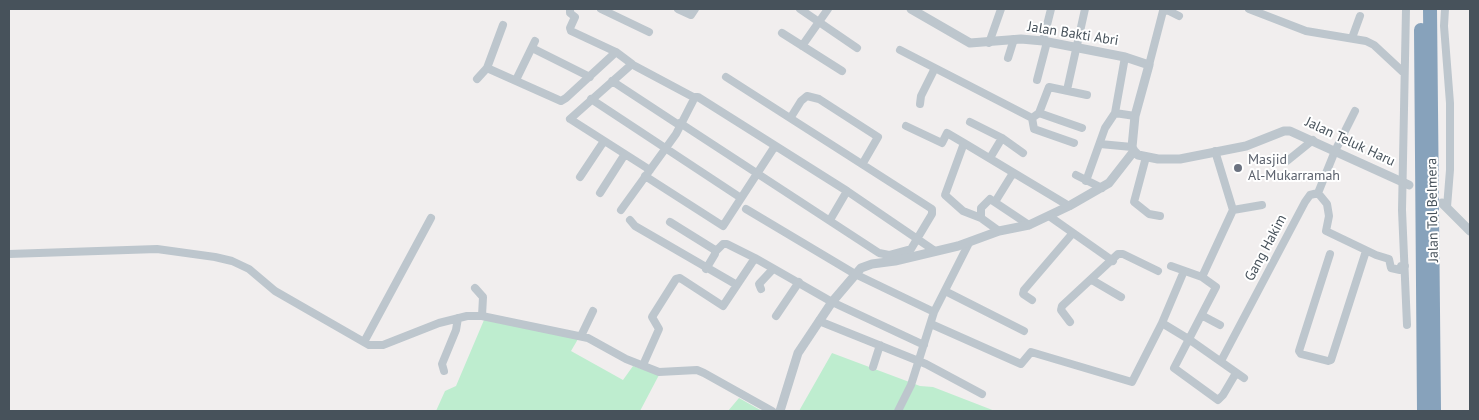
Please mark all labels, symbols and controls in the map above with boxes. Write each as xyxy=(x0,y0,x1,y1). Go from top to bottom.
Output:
street label: Jalan Bakti Abri xyxy=(1026,19,1120,49)
street label: Jalan Teluk Haru xyxy=(1302,114,1398,170)
place label: Masjid Al-Mukarramah xyxy=(1248,152,1340,184)
street label: Jalan Tol Belmera xyxy=(1424,158,1442,262)
marker: Masjid Al-Mukarramah xyxy=(1232,162,1244,174)
street label: Gang Hakim xyxy=(1242,212,1290,284)

